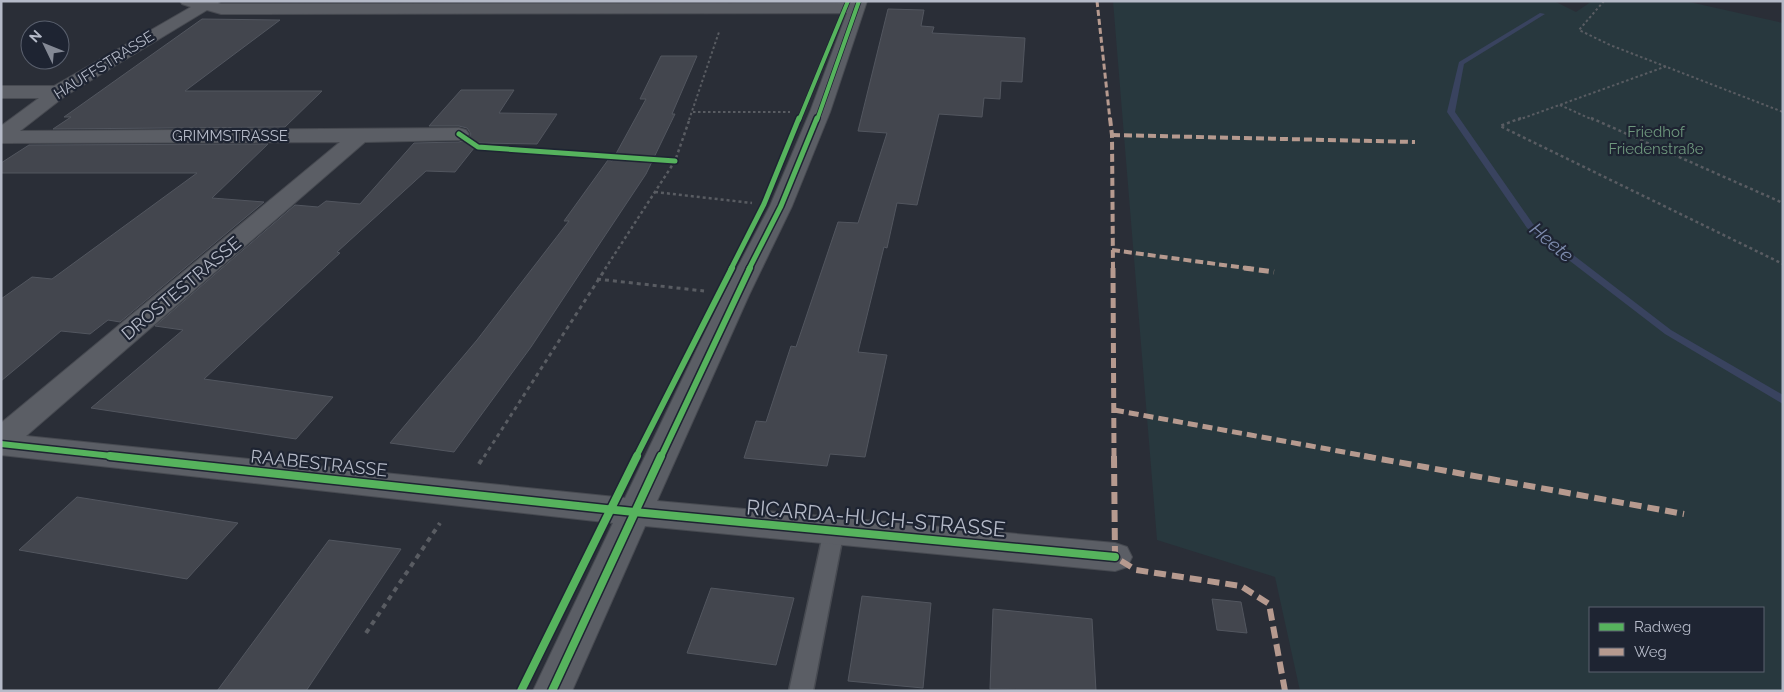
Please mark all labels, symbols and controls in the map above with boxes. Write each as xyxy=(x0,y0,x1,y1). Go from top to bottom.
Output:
north arrow xyxy=(20,20,70,70)
text: N xyxy=(26,27,45,45)
street label: HAUFFSTRASSE xyxy=(51,27,157,103)
park label: Friedhof Friedenstraße xyxy=(1608,123,1704,158)
street label: GRIMMSTRASSE xyxy=(172,127,288,145)
water label: Heete xyxy=(1526,218,1578,266)
street label: DROSTESTRASSE xyxy=(117,232,245,344)
street label: RAABESTRASSE xyxy=(250,445,388,481)
street label: RICARDA-HUCH-STRASSE xyxy=(745,494,1007,542)
legend xyxy=(1589,607,1764,672)
text: Radweg xyxy=(1634,618,1691,636)
text: Weg xyxy=(1634,643,1667,661)

